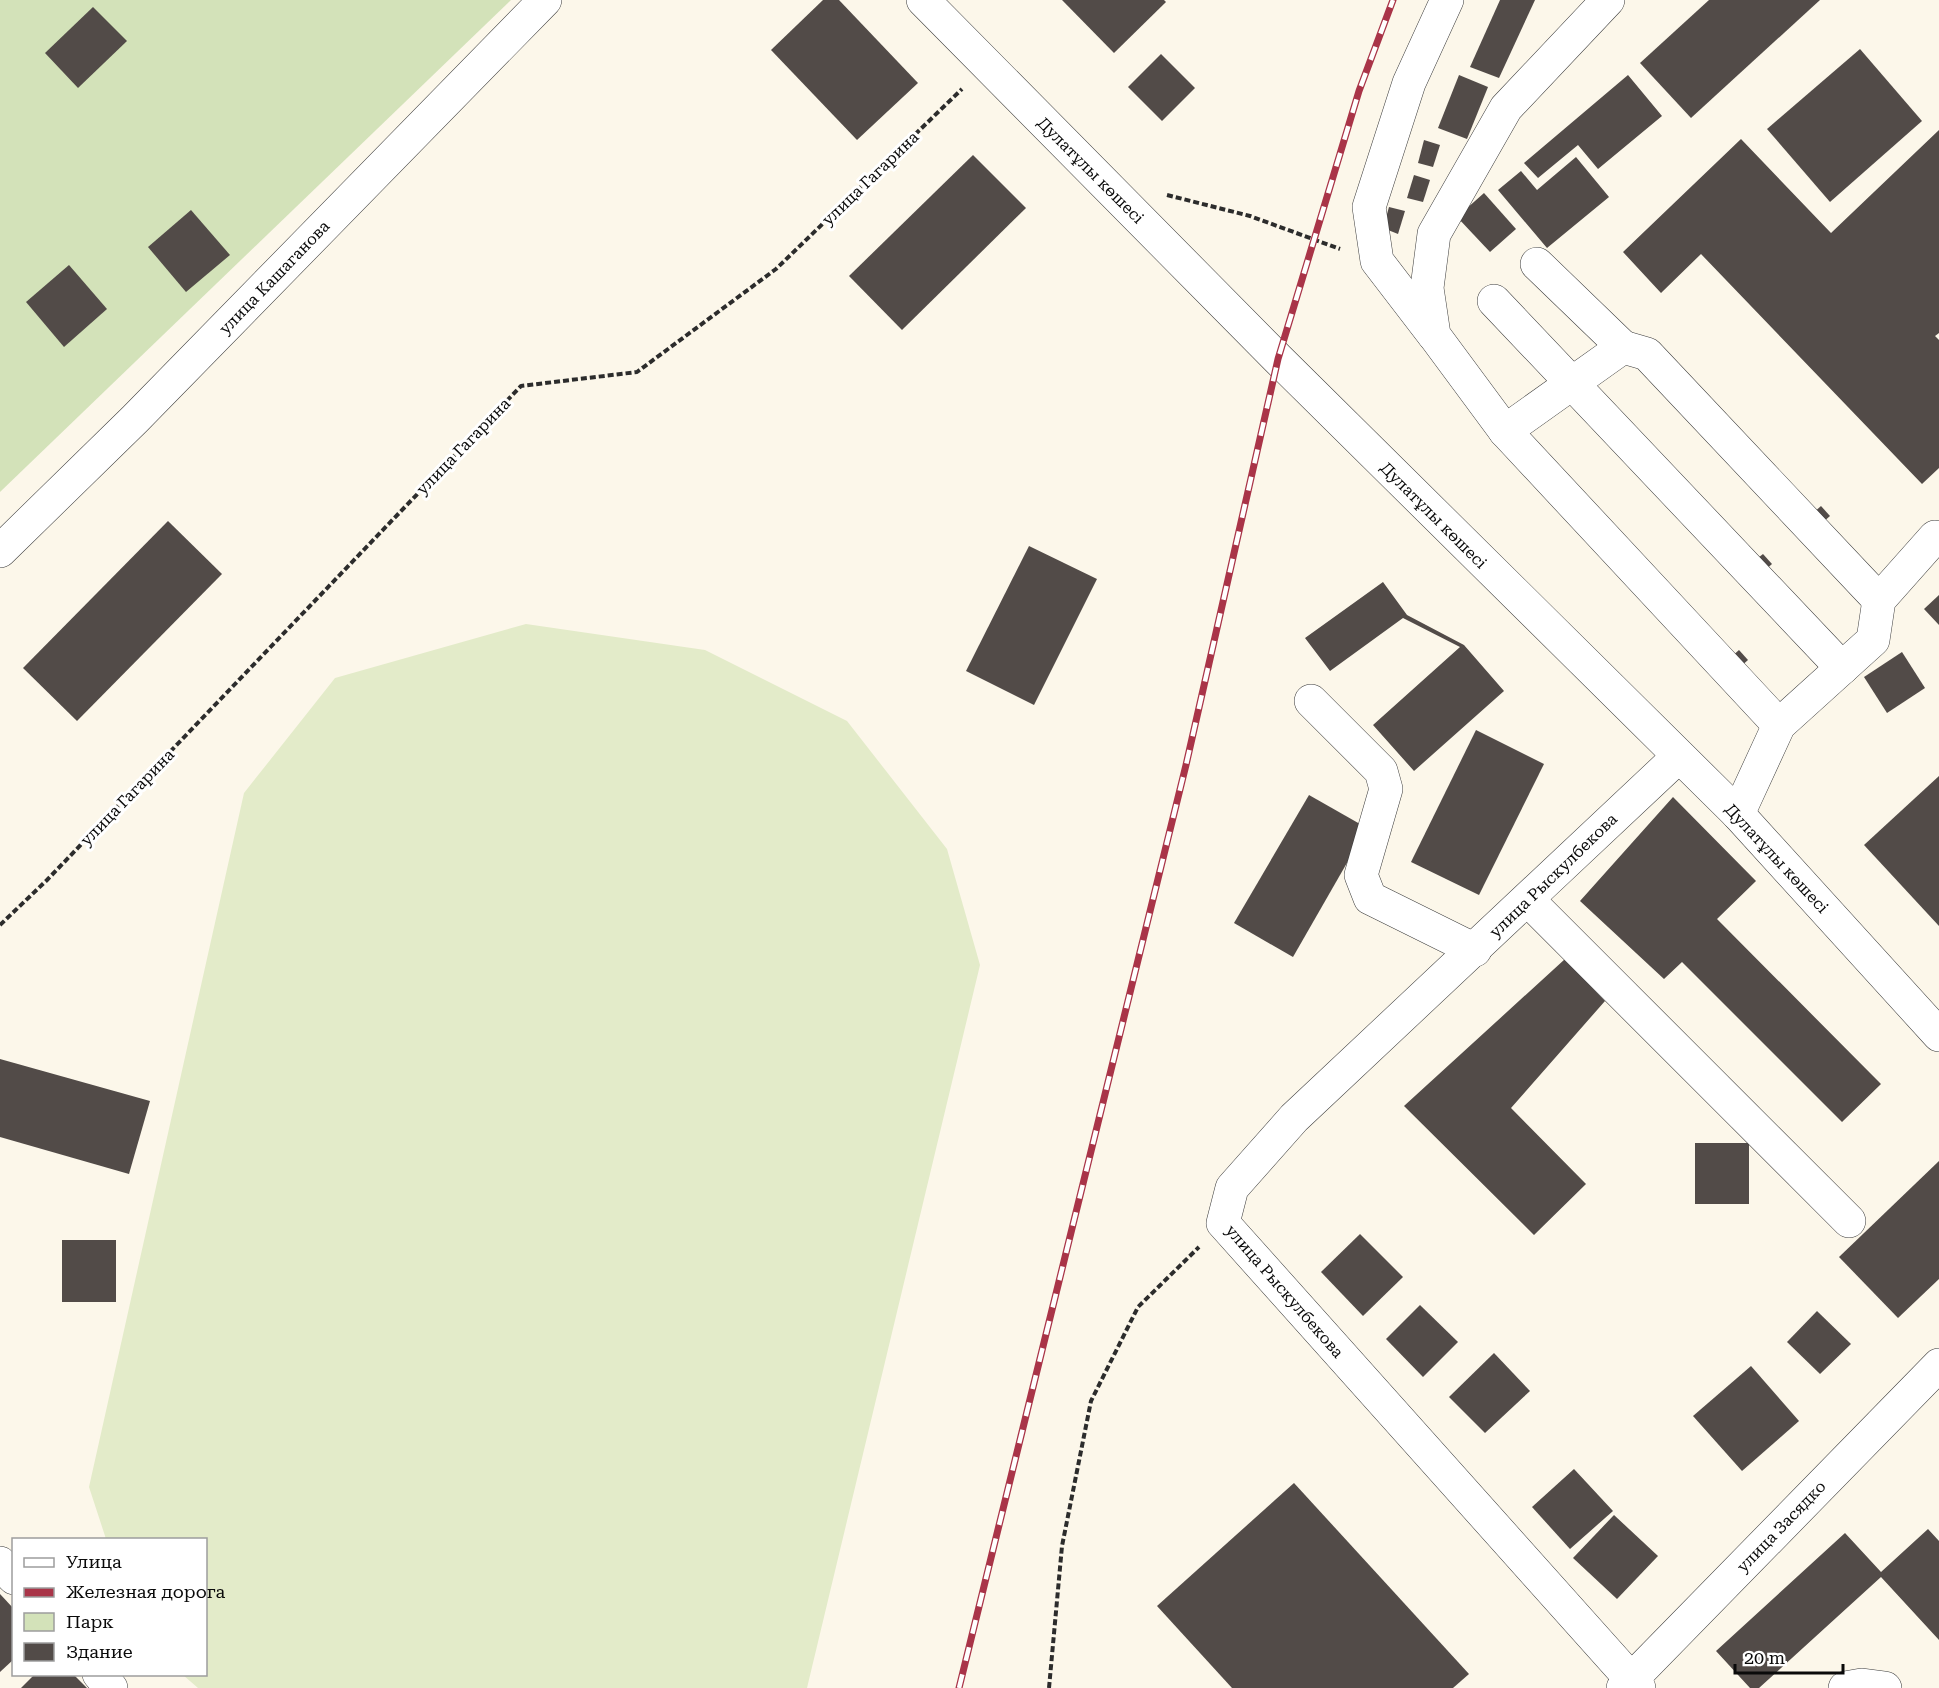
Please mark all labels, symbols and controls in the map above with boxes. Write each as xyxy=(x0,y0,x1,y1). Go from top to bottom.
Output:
street label: Дулатұлы көшесі xyxy=(1033,113,1148,228)
street label: улица Гагарина xyxy=(818,127,923,229)
street label: улица Кашаганова xyxy=(215,216,334,338)
street label: улица Гагарина xyxy=(413,394,514,499)
street label: Дулатұлы көшесі xyxy=(1376,458,1491,573)
street label: улица Гагарина xyxy=(77,745,178,850)
street label: Дулатұлы көшесі xyxy=(1721,800,1832,917)
street label: улица Рыскулбекова xyxy=(1486,809,1621,941)
street label: улица Рыскулбекова xyxy=(1222,1221,1348,1362)
street label: улица Засядко xyxy=(1733,1477,1830,1576)
legend xyxy=(12,1538,207,1676)
text: Улица xyxy=(66,1551,122,1572)
text: Железная дорога xyxy=(66,1581,226,1602)
text: Парк xyxy=(66,1611,114,1632)
scale bar xyxy=(1735,1637,1843,1675)
text: Здание xyxy=(66,1641,133,1662)
text: 20 m xyxy=(1744,1647,1785,1668)

